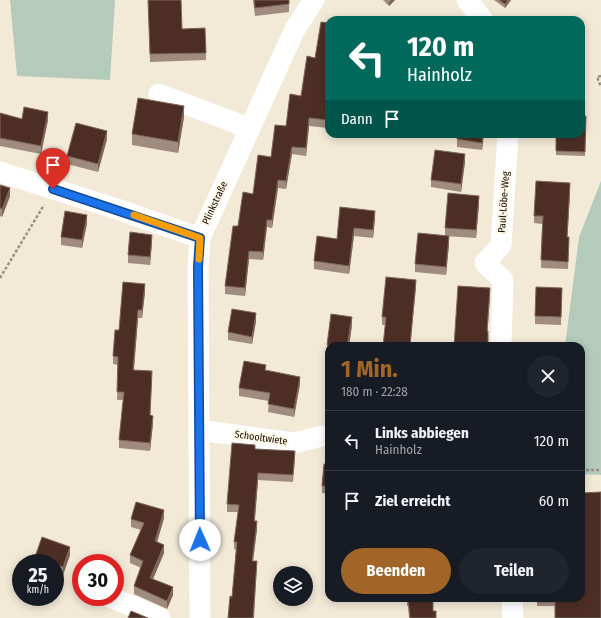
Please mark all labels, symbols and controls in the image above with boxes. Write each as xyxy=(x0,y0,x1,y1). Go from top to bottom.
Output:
text: 120 m xyxy=(407,30,474,63)
icon: left xyxy=(341,32,393,84)
text: Hainholz xyxy=(407,64,472,86)
icon: arrive xyxy=(381,108,403,130)
text: Dann xyxy=(341,110,373,128)
pin xyxy=(36,148,70,189)
icon: arrive xyxy=(42,154,64,176)
street label: Paul-Löbe-Weg xyxy=(496,171,512,233)
street label: Plinkstraße xyxy=(200,180,230,226)
text: 1 Min. xyxy=(341,355,398,383)
button: close xyxy=(527,355,569,397)
text: 180 m · 22:28 xyxy=(341,384,408,399)
text: Links abbiegen xyxy=(375,424,469,442)
street label: Schooltwiete xyxy=(234,428,288,448)
icon: left xyxy=(341,430,363,452)
text: 120 m xyxy=(534,432,569,450)
text: Hainholz xyxy=(375,442,422,457)
icon: arrive xyxy=(341,490,363,512)
text: Ziel erreicht xyxy=(375,492,450,510)
text: 60 m xyxy=(539,492,569,510)
position arrow xyxy=(179,519,221,561)
button: Beenden xyxy=(341,548,451,594)
button: Teilen xyxy=(459,548,569,594)
speed limit sign: 30 xyxy=(72,554,124,606)
text: 25 xyxy=(28,563,48,587)
map controls xyxy=(273,566,313,606)
button: layers xyxy=(273,566,313,606)
text: km/h xyxy=(27,584,49,596)

